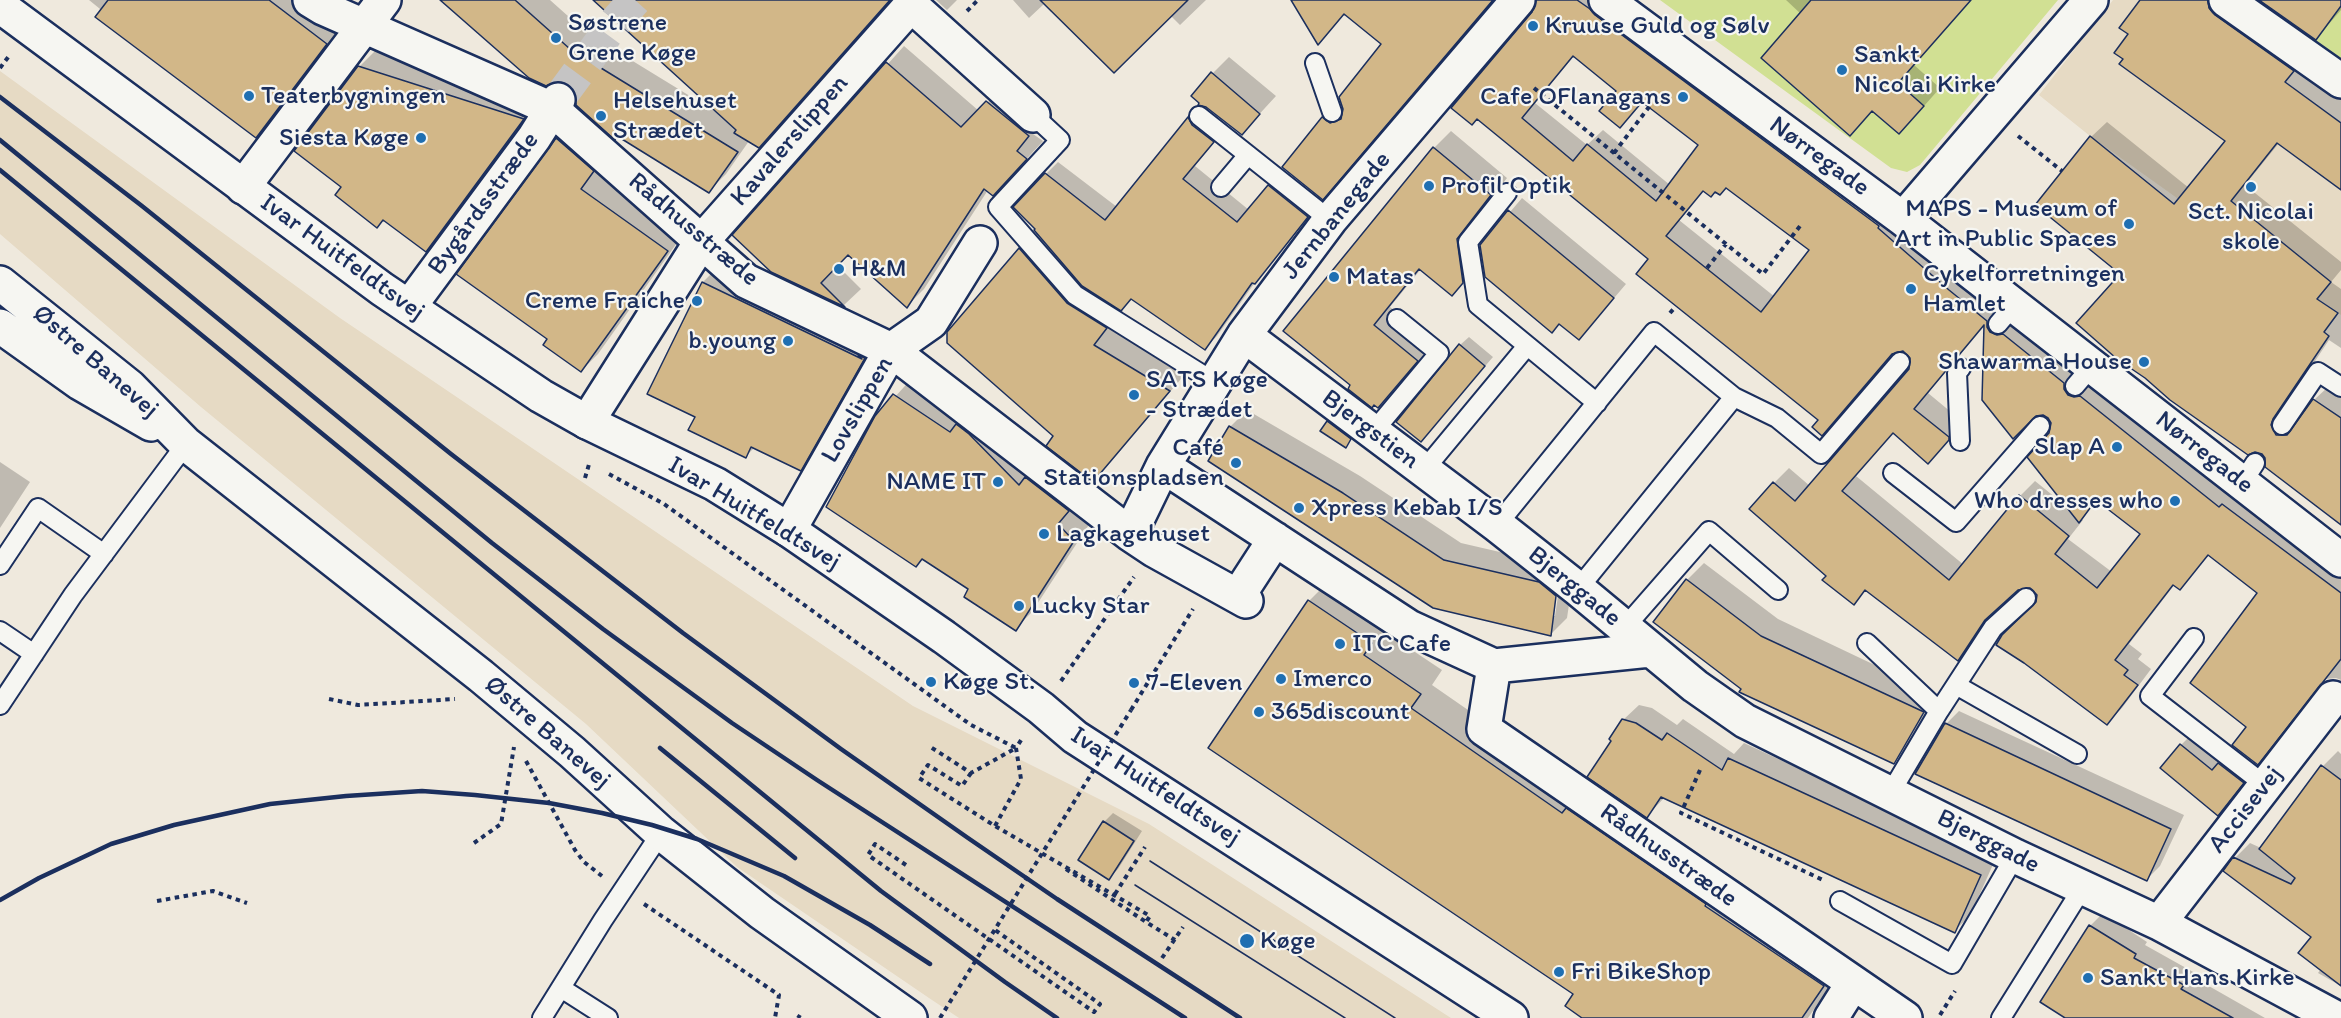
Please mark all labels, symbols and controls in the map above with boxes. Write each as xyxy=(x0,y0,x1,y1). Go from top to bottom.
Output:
place label: Søstrene Grene Køge xyxy=(568,7,696,68)
place label: Kruuse Guld og Sølv xyxy=(1545,10,1769,42)
marker: Kruuse Guld og Sølv xyxy=(1526,19,1540,33)
marker: Søstrene Grene Køge xyxy=(549,31,563,45)
place label: Sankt Nicolai Kirke xyxy=(1854,39,1996,100)
marker: Sankt Nicolai Kirke xyxy=(1835,63,1849,77)
street label: Kavalerslippen xyxy=(724,69,856,213)
place label: Teaterbygningen xyxy=(261,80,446,112)
place label: Cafe OFlanagans xyxy=(1480,81,1671,113)
place label: Helsehuset Strædet xyxy=(613,85,737,146)
marker: Teaterbygningen xyxy=(242,89,256,103)
marker: Cafe OFlanagans xyxy=(1676,90,1690,104)
marker: Helsehuset Strædet xyxy=(594,109,608,123)
street label: Nørregade xyxy=(1763,110,1875,204)
place label: Siesta Køge xyxy=(279,122,409,154)
street label: Bygårdsstræde xyxy=(422,126,546,282)
marker: Siesta Køge xyxy=(414,131,428,145)
street label: Jernbanegade xyxy=(1276,145,1398,287)
street label: Rådhusstræde xyxy=(621,166,765,294)
place label: Profil Optik xyxy=(1441,170,1572,202)
marker: Profil Optik xyxy=(1422,179,1436,193)
marker: Sct. Nicolai skole xyxy=(2244,180,2258,194)
street label: Ivar Huitfeldtsvej xyxy=(254,188,430,328)
place label: MAPS - Museum of Art in Public Spaces xyxy=(1895,193,2117,255)
place label: Sct. Nicolai skole xyxy=(2188,196,2314,258)
marker: MAPS - Museum of Art in Public Spaces xyxy=(2122,217,2136,231)
place label: H&M xyxy=(851,253,907,285)
place label: Cykelforretningen Hamlet xyxy=(1923,258,2125,320)
place label: Matas xyxy=(1346,261,1414,293)
marker: H&M xyxy=(832,262,846,276)
marker: Matas xyxy=(1327,270,1341,284)
marker: Cykelforretningen Hamlet xyxy=(1904,282,1918,296)
place label: Creme Fraiche xyxy=(525,285,685,317)
marker: Creme Fraiche xyxy=(690,294,704,308)
street label: Østre Banevej xyxy=(25,299,165,425)
place label: b.young xyxy=(688,325,776,357)
marker: b.young xyxy=(781,334,795,348)
place label: Shawarma House xyxy=(1938,346,2132,378)
street label: Lovslippen xyxy=(815,351,901,469)
marker: Shawarma House xyxy=(2137,355,2151,369)
place label: SATS Køge - Strædet xyxy=(1146,364,1268,426)
street label: Bjergstien xyxy=(1315,383,1425,477)
marker: SATS Køge - Strædet xyxy=(1127,388,1141,402)
street label: Nørregade xyxy=(2149,405,2259,501)
place label: Slap A xyxy=(2034,431,2105,463)
place label: Café Stationspladsen xyxy=(1043,432,1224,494)
marker: Slap A xyxy=(2110,440,2124,454)
street label: Ivar Huitfeldtsvej xyxy=(662,450,846,578)
marker: Café Stationspladsen xyxy=(1229,456,1243,470)
place label: NAME IT xyxy=(886,466,986,498)
marker: NAME IT xyxy=(991,475,1005,489)
place label: Who dresses who xyxy=(1974,485,2163,517)
place label: Xpress Kebab I/S xyxy=(1311,492,1502,524)
marker: Who dresses who xyxy=(2168,494,2182,508)
marker: Xpress Kebab I/S xyxy=(1292,501,1306,515)
place label: Lagkagehuset xyxy=(1056,518,1210,550)
marker: Lagkagehuset xyxy=(1037,527,1051,541)
street label: Bjerggade xyxy=(1521,540,1627,634)
place label: Lucky Star xyxy=(1031,590,1150,622)
marker: Lucky Star xyxy=(1012,599,1026,613)
place label: ITC Cafe xyxy=(1352,628,1451,660)
marker: ITC Cafe xyxy=(1333,637,1347,651)
place label: Imerco xyxy=(1293,663,1372,695)
place label: Køge St. xyxy=(943,666,1035,698)
place label: 7-Eleven xyxy=(1146,667,1243,699)
street label: Østre Banevej xyxy=(477,670,617,796)
marker: Imerco xyxy=(1274,672,1288,686)
marker: Køge St. xyxy=(924,675,938,689)
marker: 7-Eleven xyxy=(1127,676,1141,690)
place label: 365discount xyxy=(1271,696,1409,728)
marker: 365discount xyxy=(1252,705,1266,719)
street label: Ivar Huitfeldtsvej xyxy=(1064,721,1246,853)
street label: Accisevej xyxy=(2202,760,2290,860)
street label: Rådhusstræde xyxy=(1593,797,1743,915)
street label: Bjerggade xyxy=(1931,803,2045,881)
place label: Køge xyxy=(1260,925,1316,957)
marker: Køge xyxy=(1238,932,1256,950)
place label: Fri BikeShop xyxy=(1571,956,1711,988)
place label: Sankt Hans Kirke xyxy=(2100,962,2295,994)
marker: Fri BikeShop xyxy=(1552,965,1566,979)
marker: Sankt Hans Kirke xyxy=(2081,971,2095,985)

